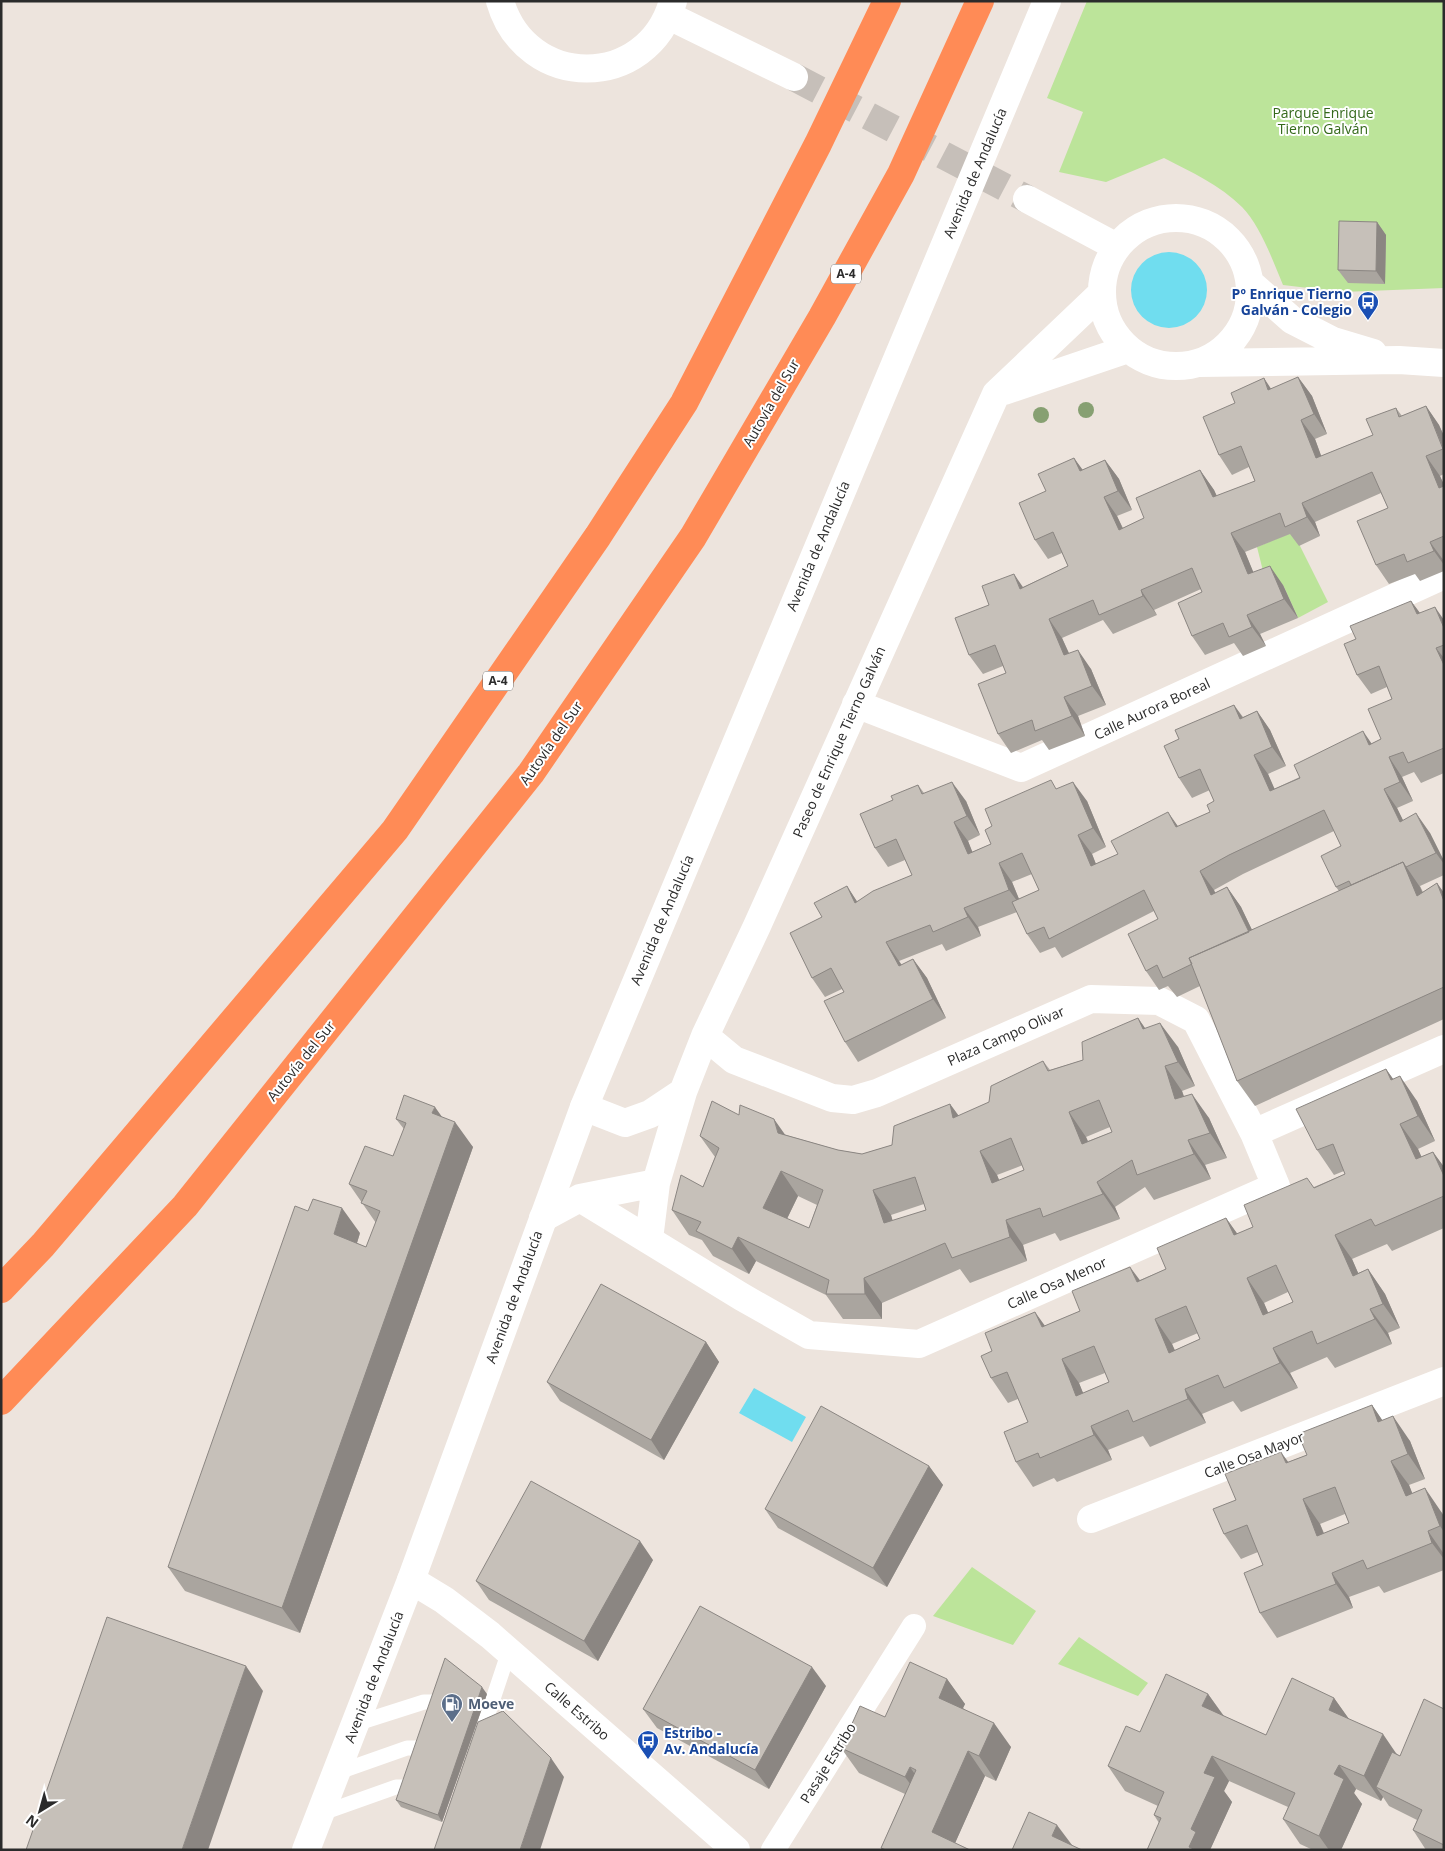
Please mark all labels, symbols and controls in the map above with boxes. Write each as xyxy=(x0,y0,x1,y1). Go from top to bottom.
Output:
park label: Parque Enrique Tierno Galván xyxy=(1272,103,1374,138)
street label: Avenida de Andalucía xyxy=(938,105,1011,241)
road number: A-4 xyxy=(831,264,861,284)
place label: Pº Enrique Tierno Galván - Colegio xyxy=(1232,284,1352,319)
bus stop icon: Pº Enrique Tierno Galván - Colegio xyxy=(1356,290,1380,321)
street label: Autovía del Sur xyxy=(738,355,804,450)
street label: Avenida de Andalucía xyxy=(781,478,854,614)
street label: Paseo de Enrique Tierno Galván xyxy=(788,643,889,840)
road number: A-4 xyxy=(483,671,513,690)
street label: Calle Aurora Boreal xyxy=(1091,673,1213,744)
street label: Autovía del Sur xyxy=(515,697,587,788)
street label: Avenida de Andalucía xyxy=(625,852,698,988)
street label: Plaza Campo Olivar xyxy=(944,1001,1068,1070)
street label: Autovía del Sur xyxy=(262,1016,339,1105)
street label: Avenida de Andalucía xyxy=(481,1228,546,1366)
street label: Calle Osa Menor xyxy=(1004,1252,1110,1313)
street label: Calle Osa Mayor xyxy=(1201,1427,1307,1482)
street label: Avenida de Andalucía xyxy=(340,1608,407,1745)
street label: Calle Estribo xyxy=(541,1677,614,1744)
fuel station icon: Moeve xyxy=(440,1692,464,1723)
place label: Moeve xyxy=(468,1694,514,1713)
street label: Pasaje Estribo xyxy=(795,1719,860,1807)
place label: Estribo - Av. Andalucía xyxy=(664,1723,759,1758)
bus stop icon: Estribo - Av. Andalucía xyxy=(636,1729,660,1760)
north arrow xyxy=(15,1786,65,1836)
text: N xyxy=(22,1811,42,1833)

